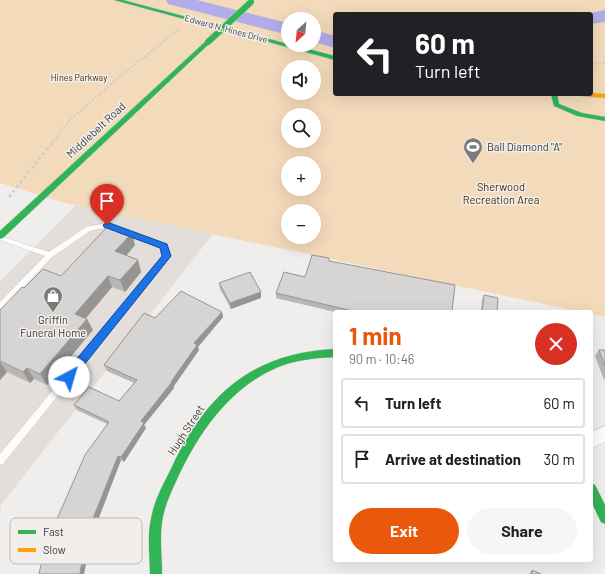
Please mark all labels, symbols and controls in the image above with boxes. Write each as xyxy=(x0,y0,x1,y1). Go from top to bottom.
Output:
street label: Edward N. Hines Drive xyxy=(183,12,269,45)
north arrow xyxy=(281,12,321,52)
map controls xyxy=(281,12,321,244)
text: 60 m xyxy=(415,26,475,60)
icon: left xyxy=(349,28,401,80)
button: sound xyxy=(281,60,321,100)
text: Turn left xyxy=(415,60,481,82)
park label: Hines Parkway xyxy=(51,72,107,83)
street label: Middlebelt Road xyxy=(63,99,128,160)
button: search xyxy=(281,108,321,148)
sports icon: Ball Diamond "A" xyxy=(462,136,484,164)
place label: Ball Diamond "A" xyxy=(487,140,562,153)
button: + xyxy=(281,156,321,196)
park label: Sherwood Recreation Area xyxy=(463,180,539,206)
pin xyxy=(90,184,124,225)
icon: arrive xyxy=(96,190,118,212)
button: − xyxy=(281,204,321,244)
shop icon: Griffin Funeral Home xyxy=(42,285,64,313)
place label: Griffin Funeral Home xyxy=(20,313,86,339)
text: 1 min xyxy=(349,321,402,350)
button: close xyxy=(535,323,577,365)
text: 90 m · 10:46 xyxy=(349,351,415,367)
position arrow xyxy=(48,356,90,398)
icon: left xyxy=(351,392,373,414)
text: Turn left xyxy=(385,394,441,412)
text: 60 m xyxy=(543,394,575,412)
street label: Hugh Street xyxy=(165,402,207,457)
icon: arrive xyxy=(351,448,373,470)
text: Arrive at destination xyxy=(385,450,521,468)
text: 30 m xyxy=(543,450,575,468)
button: Exit xyxy=(349,508,459,554)
button: Share xyxy=(467,508,577,554)
legend xyxy=(10,518,142,564)
text: Fast xyxy=(43,525,64,538)
text: Slow xyxy=(43,543,66,556)

